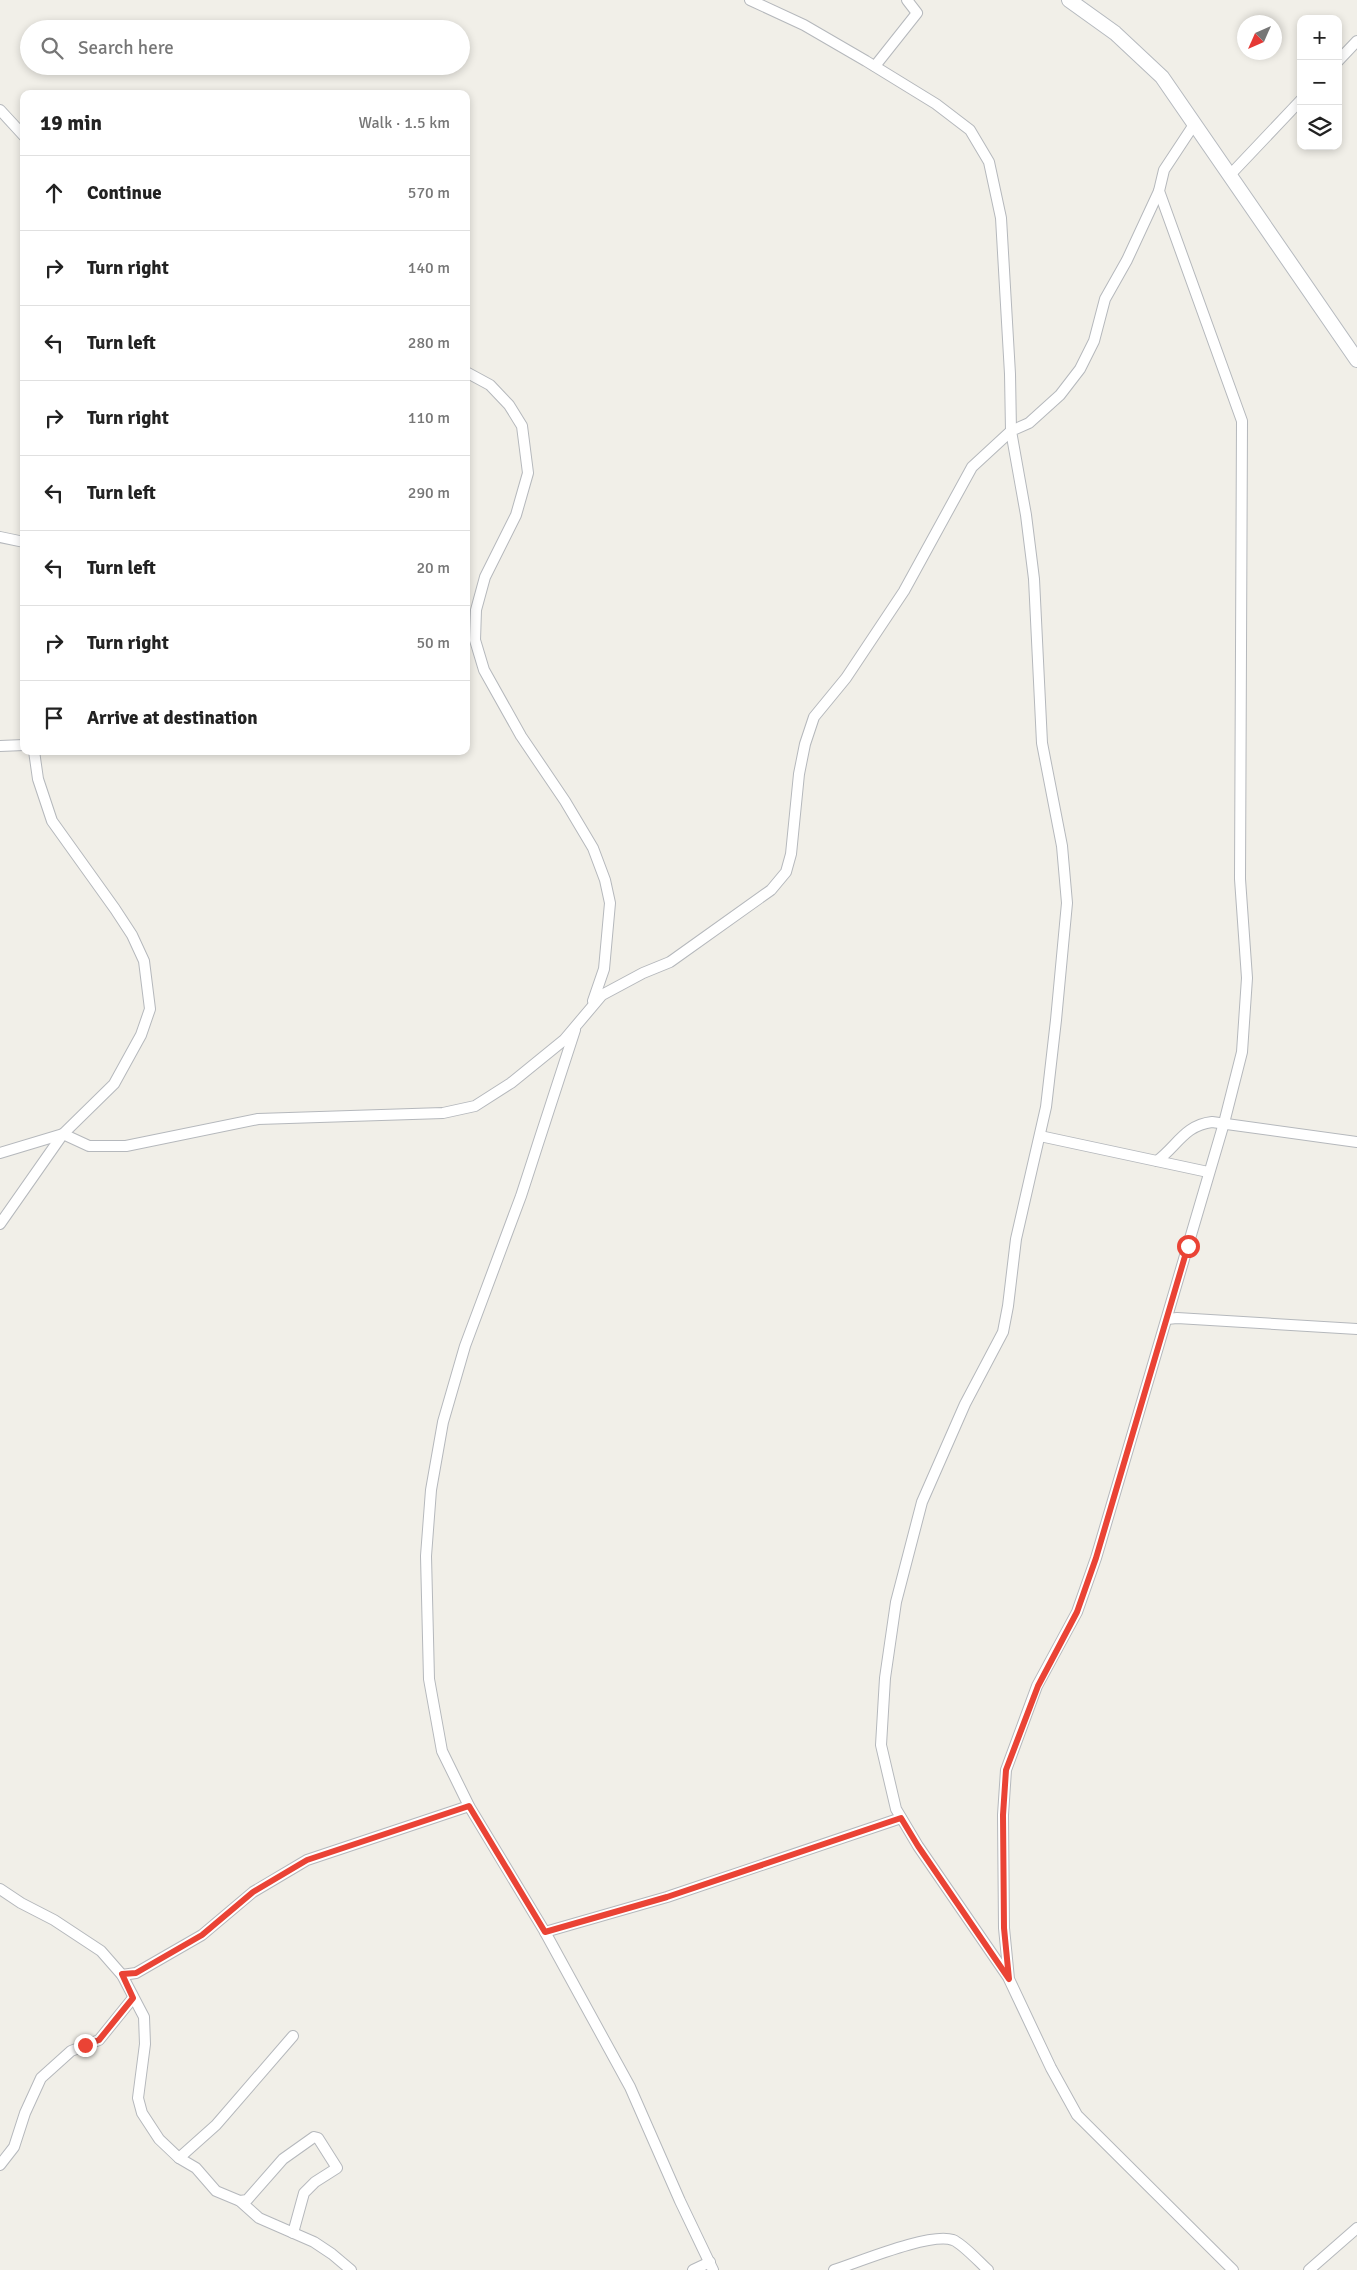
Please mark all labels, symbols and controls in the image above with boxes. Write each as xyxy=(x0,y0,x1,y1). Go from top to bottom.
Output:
north arrow xyxy=(1237,15,1282,60)
map controls xyxy=(1297,15,1342,150)
button: + xyxy=(1297,15,1342,60)
search box xyxy=(20,20,470,75)
icon: search xyxy=(38,34,66,62)
text: Search here xyxy=(78,36,174,60)
button: − xyxy=(1297,60,1342,105)
button: layers xyxy=(1297,105,1342,150)
text: 19 min xyxy=(40,110,102,136)
text: Walk · 1.5 km xyxy=(358,113,450,133)
icon: ahead xyxy=(40,179,68,207)
text: Continue xyxy=(87,181,162,205)
text: 570 m xyxy=(408,183,450,203)
icon: right xyxy=(40,254,68,282)
text: Turn right xyxy=(87,256,169,280)
text: 140 m xyxy=(408,258,450,278)
icon: left xyxy=(40,329,68,357)
text: Turn left xyxy=(87,331,156,355)
text: 280 m xyxy=(408,333,450,353)
icon: right xyxy=(40,404,68,432)
text: Turn right xyxy=(87,406,169,430)
text: 110 m xyxy=(408,408,450,428)
icon: left xyxy=(40,479,68,507)
text: Turn left xyxy=(87,481,156,505)
text: 290 m xyxy=(408,483,450,503)
icon: left xyxy=(40,554,68,582)
text: Turn left xyxy=(87,556,156,580)
text: 20 m xyxy=(416,558,450,578)
icon: right xyxy=(40,629,68,657)
text: Turn right xyxy=(87,631,169,655)
text: 50 m xyxy=(416,633,450,653)
icon: arrive xyxy=(40,704,68,732)
text: Arrive at destination xyxy=(87,706,258,730)
route start xyxy=(1177,1235,1200,1258)
route end xyxy=(74,2034,97,2057)

